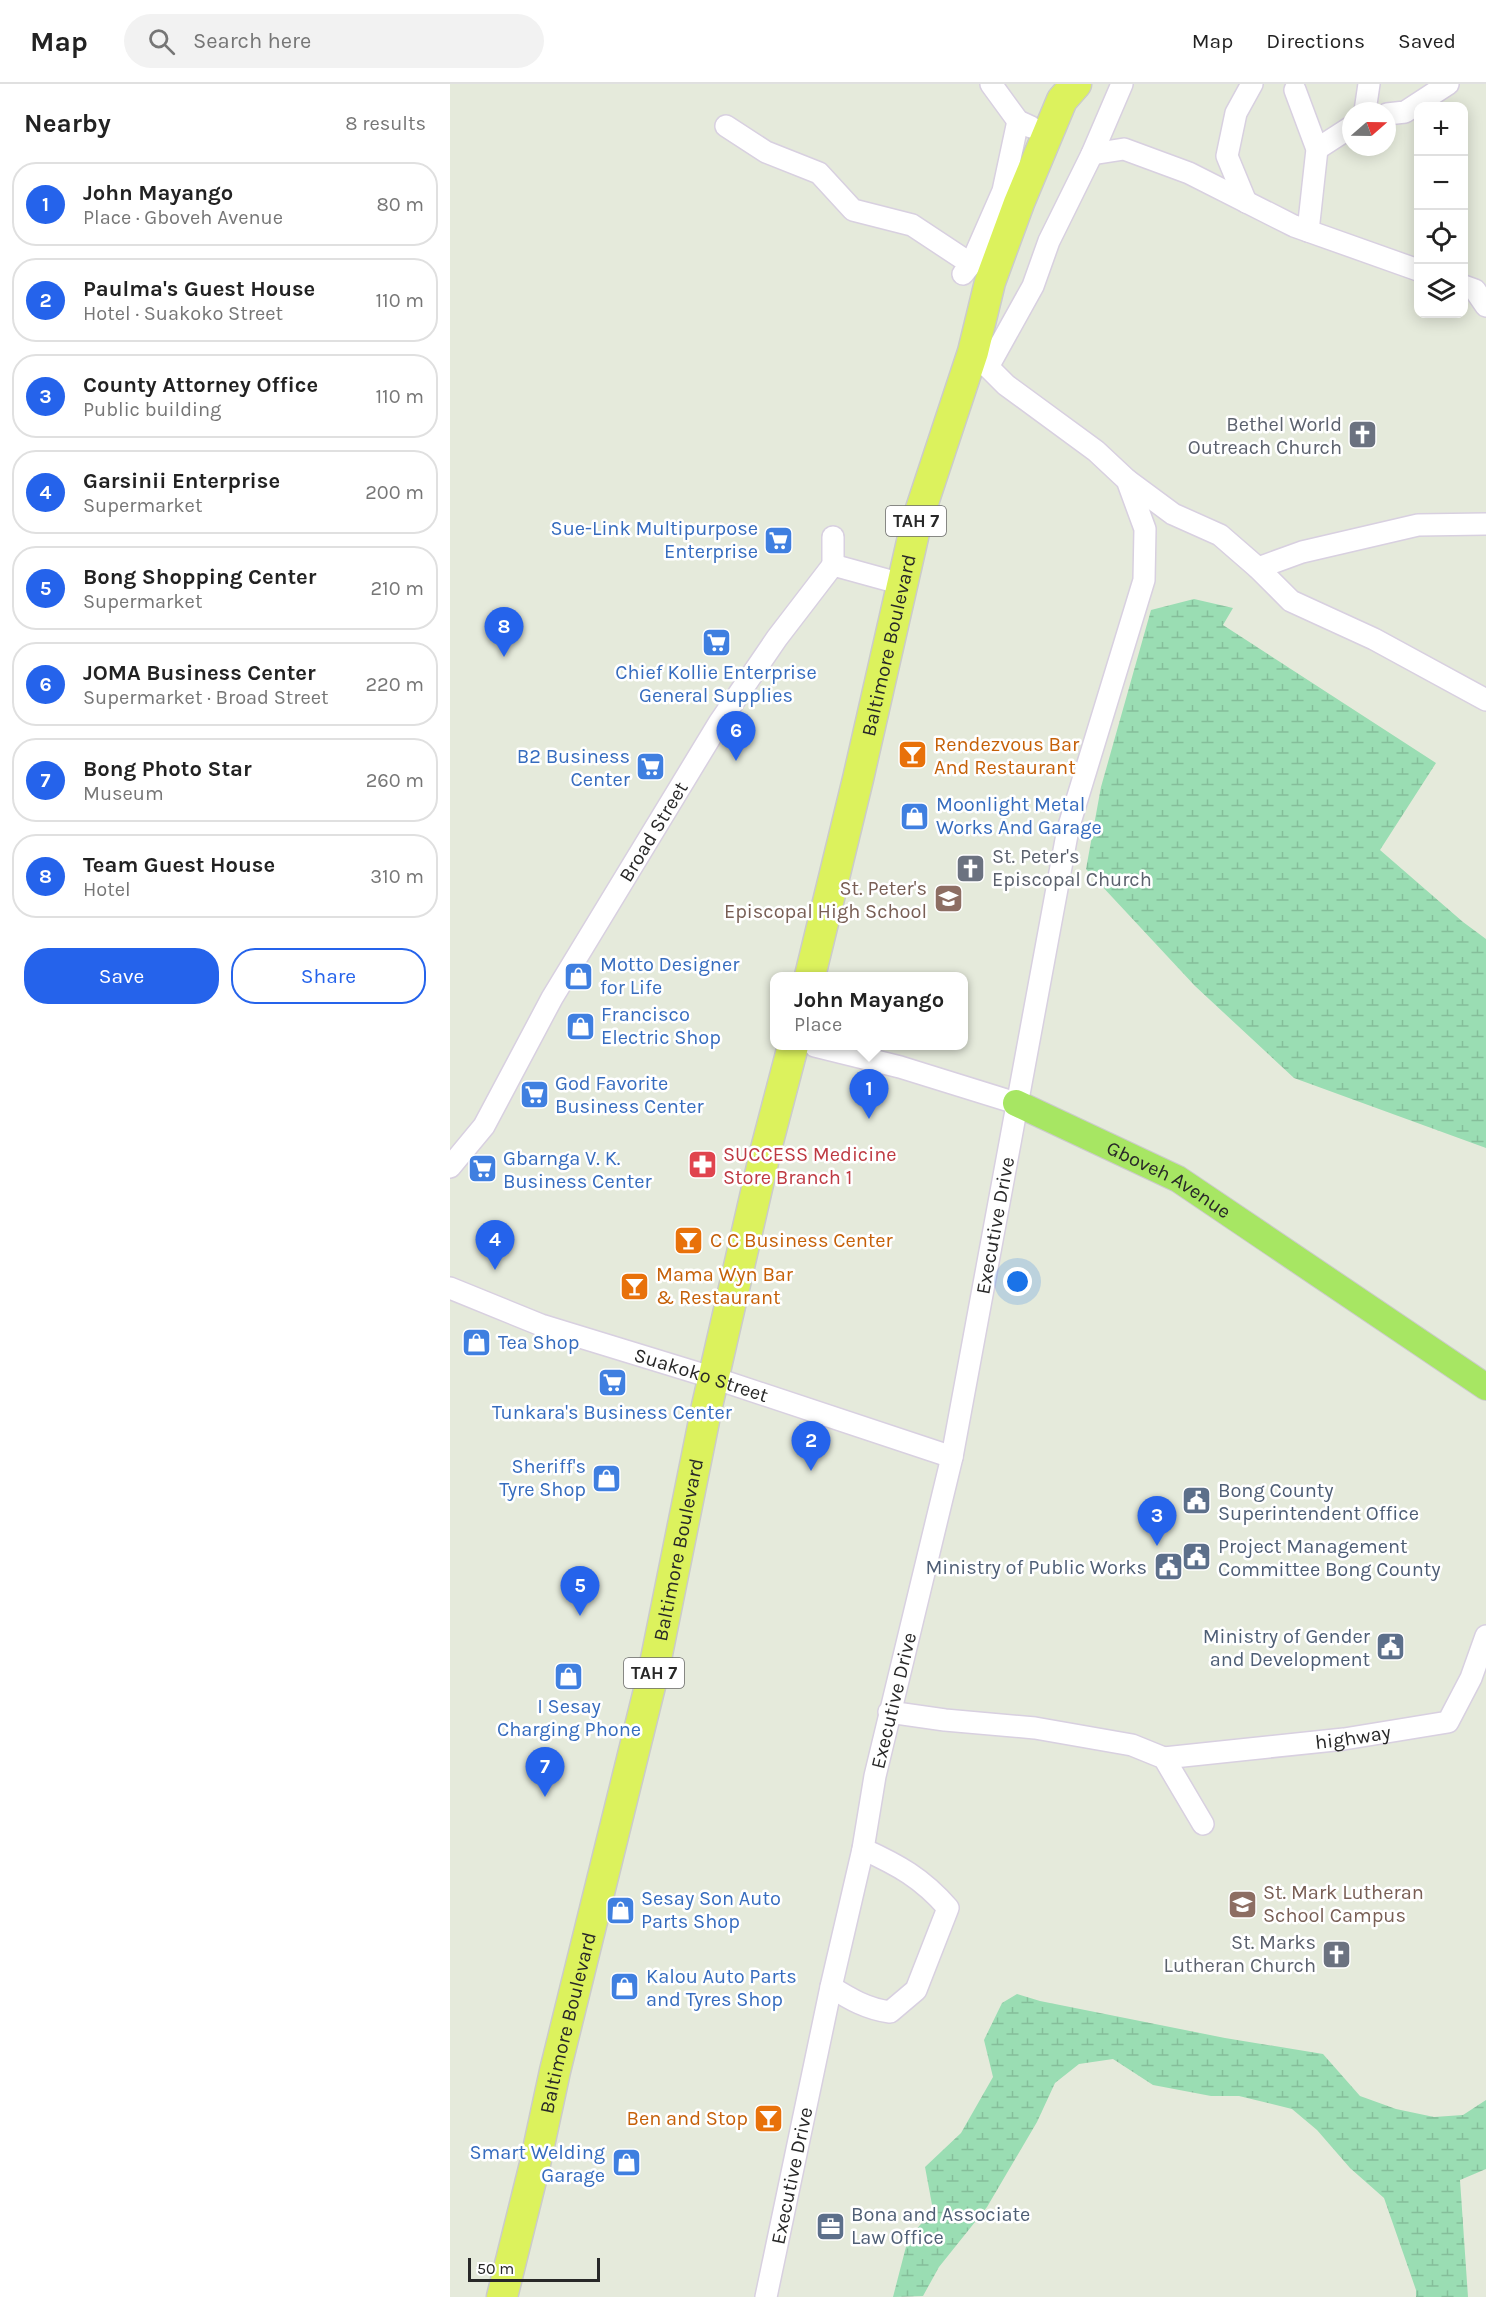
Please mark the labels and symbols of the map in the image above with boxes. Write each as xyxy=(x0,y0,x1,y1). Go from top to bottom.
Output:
north arrow xyxy=(1342,102,1396,156)
place label: Bethel World Outreach Church xyxy=(1188,413,1342,459)
church icon: Bethel World Outreach Church xyxy=(1347,419,1379,451)
road number: TAH 7 xyxy=(886,506,946,536)
place label: Sue-Link Multipurpose Enterprise xyxy=(551,517,758,563)
supermarket icon: Sue-Link Multipurpose Enterprise xyxy=(763,524,795,556)
street label: Baltimore Boulevard xyxy=(857,552,921,739)
pin: 8 xyxy=(484,608,524,657)
supermarket icon: Chief Kollie Enterprise General Supplies xyxy=(700,626,732,658)
place label: Chief Kollie Enterprise General Supplies xyxy=(615,661,817,707)
pin: 6 xyxy=(716,712,756,761)
place label: Rendezvous Bar And Restaurant xyxy=(934,733,1080,779)
bar icon: Rendezvous Bar And Restaurant xyxy=(897,739,929,771)
place label: B2 Business Center xyxy=(517,745,631,791)
supermarket icon: B2 Business Center xyxy=(635,751,667,783)
street label: Broad Street xyxy=(614,777,693,886)
place label: Moonlight Metal Works And Garage xyxy=(936,793,1102,839)
shop icon: Moonlight Metal Works And Garage xyxy=(899,800,931,832)
place label: St. Peter's Episcopal Church xyxy=(992,845,1152,891)
church icon: St. Peter's Episcopal Church xyxy=(955,852,987,884)
place label: St. Peter's Episcopal High School xyxy=(724,877,927,923)
school or university icon: St. Peter's Episcopal High School xyxy=(932,883,964,915)
place label: Motto Designer for Life xyxy=(600,953,740,999)
shop icon: Motto Designer for Life xyxy=(563,960,595,992)
place label: Francisco Electric Shop xyxy=(601,1003,721,1049)
shop icon: Francisco Electric Shop xyxy=(564,1010,596,1042)
pin: 1 xyxy=(850,1070,888,1119)
place label: God Favorite Business Center xyxy=(555,1072,705,1118)
supermarket icon: God Favorite Business Center xyxy=(518,1078,550,1110)
street label: Gboveh Avenue xyxy=(1103,1136,1235,1223)
place label: SUCCESS Medicine Store Branch 1 xyxy=(723,1143,896,1189)
place label: Gbarnga V. K. Business Center xyxy=(503,1147,653,1193)
pharmacy icon: SUCCESS Medicine Store Branch 1 xyxy=(686,1149,718,1181)
supermarket icon: Gbarnga V. K. Business Center xyxy=(466,1153,498,1185)
street label: Executive Drive xyxy=(971,1155,1019,1296)
pin: 4 xyxy=(476,1220,514,1270)
bar icon: C C Business Center xyxy=(673,1224,705,1256)
place label: C C Business Center xyxy=(710,1229,894,1252)
place label: Mama Wyn Bar & Restaurant xyxy=(656,1263,794,1309)
your location xyxy=(1003,1267,1032,1296)
bar icon: Mama Wyn Bar & Restaurant xyxy=(619,1270,651,1302)
shop icon: Tea Shop xyxy=(461,1326,493,1358)
place label: Tea Shop xyxy=(498,1331,579,1354)
street label: Suakoko Street xyxy=(631,1343,772,1407)
supermarket icon: Tunkara's Business Center xyxy=(596,1366,628,1398)
place label: Tunkara's Business Center xyxy=(492,1401,733,1424)
pin: 2 xyxy=(792,1422,830,1471)
place label: Sheriff's Tyre Shop xyxy=(499,1455,586,1501)
street label: Baltimore Boulevard xyxy=(649,1456,708,1643)
shop icon: Sheriff's Tyre Shop xyxy=(591,1462,623,1494)
place label: Bong County Superintendent Office xyxy=(1218,1479,1419,1525)
public building icon: Bong County Superintendent Office xyxy=(1181,1485,1213,1517)
pin: 3 xyxy=(1138,1496,1176,1546)
place label: Project Management Committee Bong County xyxy=(1218,1535,1441,1581)
public building icon: Project Management Committee Bong County xyxy=(1181,1541,1213,1573)
public building icon: Ministry of Public Works xyxy=(1152,1551,1184,1583)
place label: Ministry of Public Works xyxy=(925,1556,1147,1579)
pin: 5 xyxy=(560,1566,600,1616)
place label: Ministry of Gender and Development xyxy=(1203,1625,1371,1671)
street label: Executive Drive xyxy=(866,1630,921,1771)
public building icon: Ministry of Gender and Development xyxy=(1375,1631,1407,1663)
road number: TAH 7 xyxy=(624,1658,684,1688)
shop icon: I Sesay Charging Phone xyxy=(553,1660,585,1692)
place label: I Sesay Charging Phone xyxy=(497,1695,641,1741)
street label: highway xyxy=(1314,1721,1392,1754)
pin: 7 xyxy=(526,1748,565,1797)
place label: St. Mark Lutheran School Campus xyxy=(1263,1881,1424,1927)
place label: Sesay Son Auto Parts Shop xyxy=(641,1887,781,1933)
school or university icon: St. Mark Lutheran School Campus xyxy=(1226,1888,1258,1920)
shop icon: Sesay Son Auto Parts Shop xyxy=(604,1894,636,1926)
street label: Baltimore Boulevard xyxy=(535,1930,601,2116)
place label: St. Marks Lutheran Church xyxy=(1164,1931,1316,1977)
church icon: St. Marks Lutheran Church xyxy=(1321,1938,1353,1970)
place label: Kalou Auto Parts and Tyres Shop xyxy=(646,1965,797,2011)
shop icon: Kalou Auto Parts and Tyres Shop xyxy=(609,1971,641,2003)
bar icon: Ben and Stop xyxy=(753,2102,785,2134)
street label: Executive Drive xyxy=(766,2105,818,2246)
place label: Ben and Stop xyxy=(627,2107,748,2130)
place label: Smart Welding Garage xyxy=(469,2141,605,2187)
shop icon: Smart Welding Garage xyxy=(610,2147,642,2179)
place label: Bona and Associate Law Office xyxy=(851,2203,1030,2249)
office icon: Bona and Associate Law Office xyxy=(814,2210,846,2242)
scale bar xyxy=(468,2255,600,2282)

